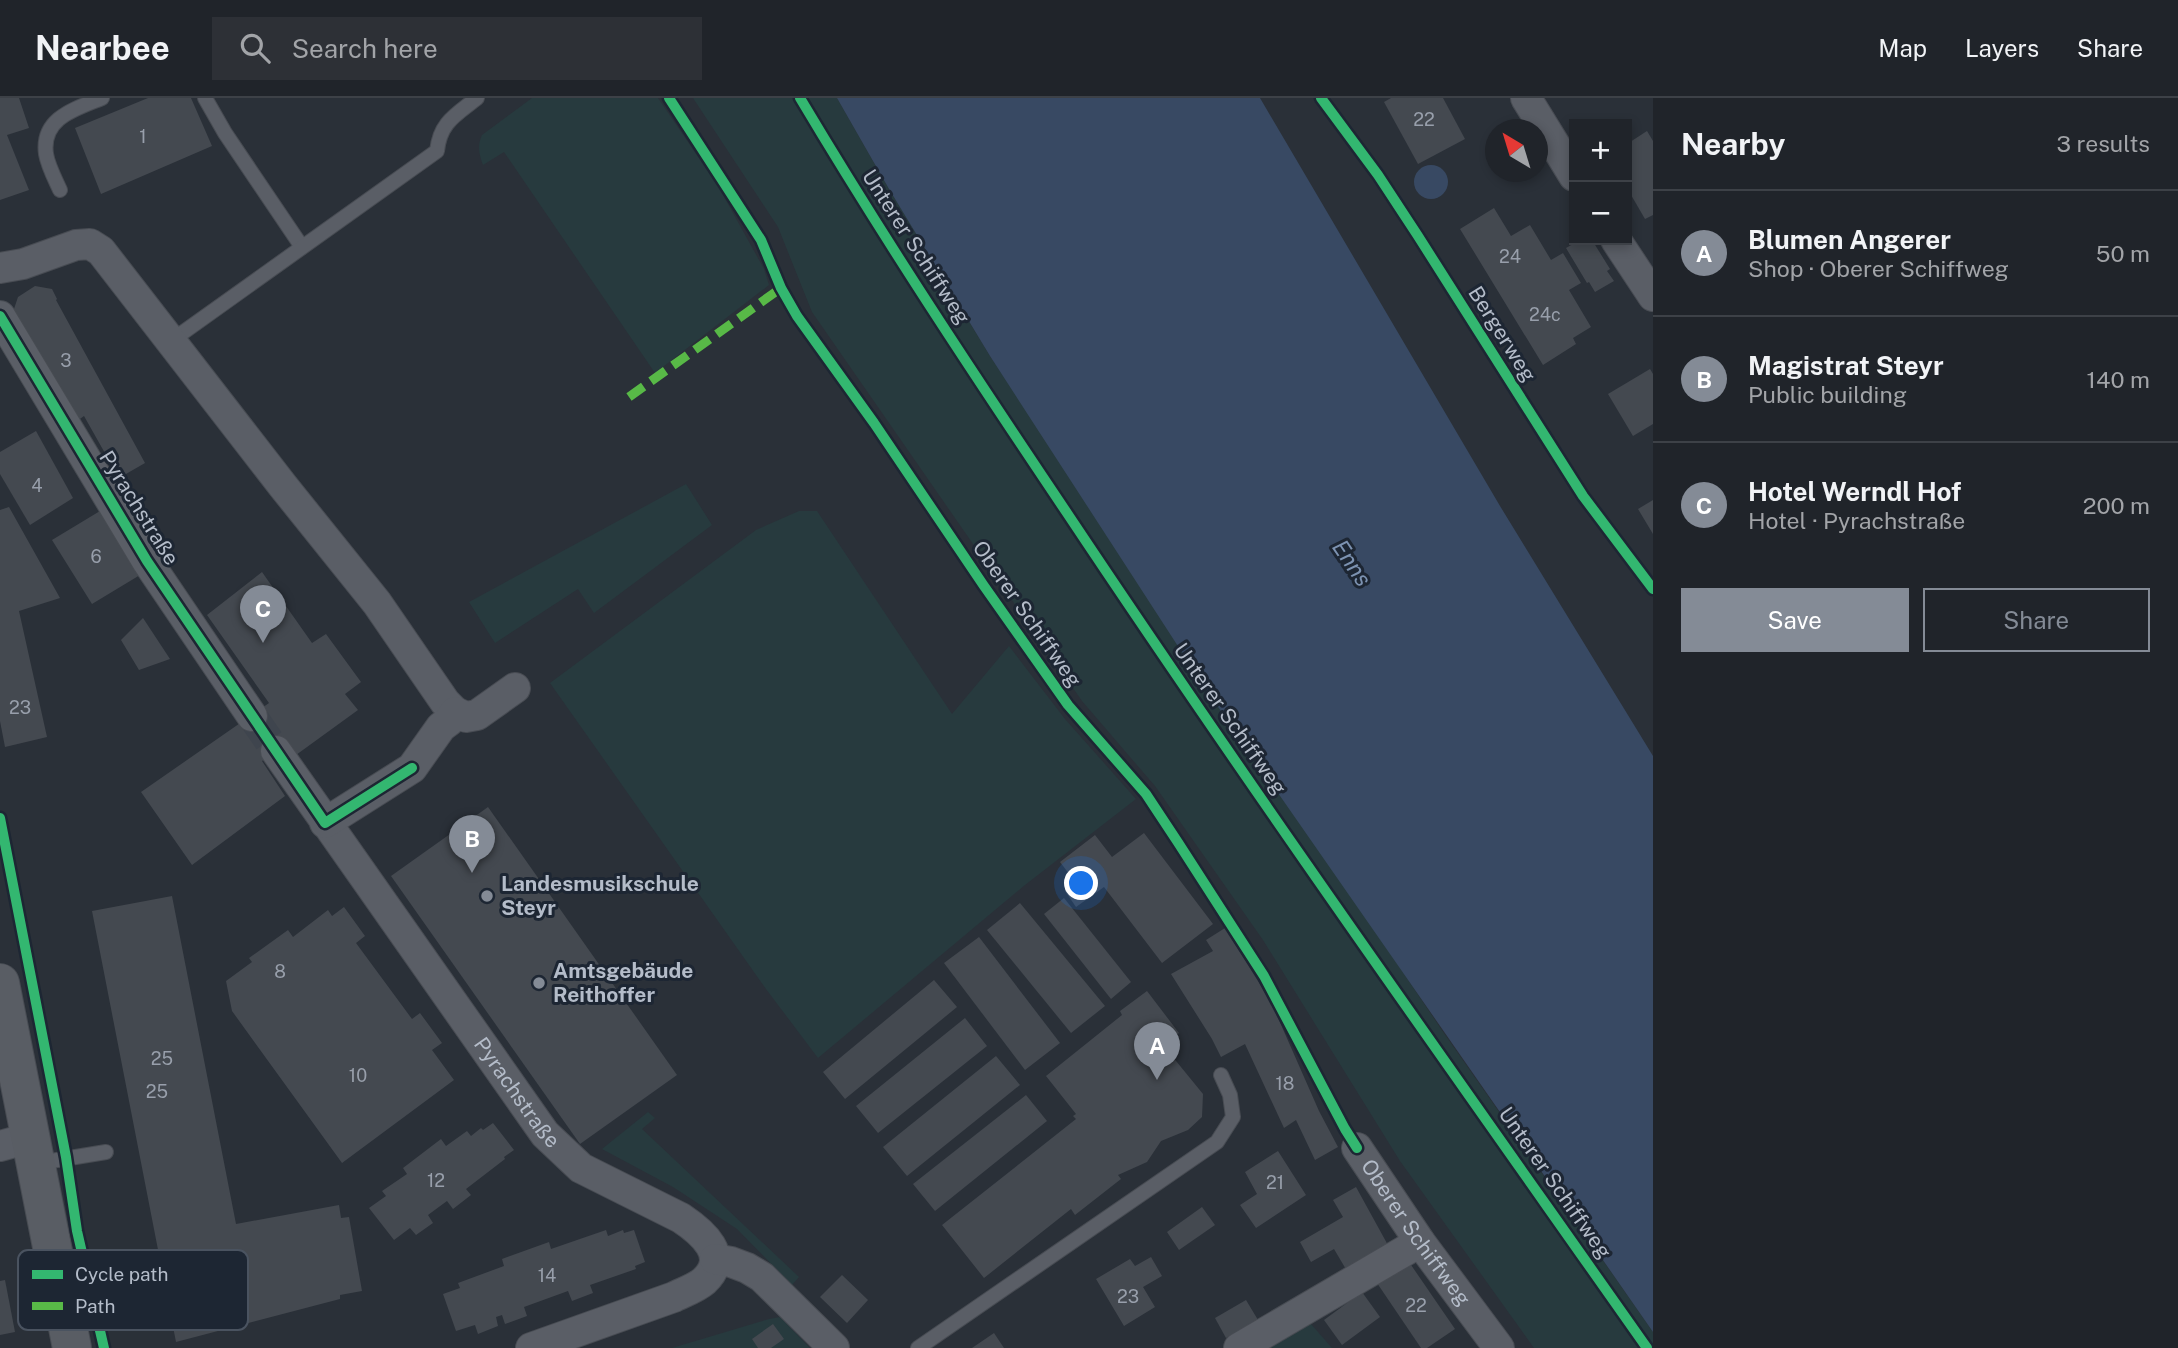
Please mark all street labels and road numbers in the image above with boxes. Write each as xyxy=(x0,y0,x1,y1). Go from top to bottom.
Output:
street label: Unterer Schiffweg xyxy=(857,165,976,329)
street label: Bergerweg xyxy=(1463,281,1542,386)
street label: Pyrachstraße xyxy=(94,446,184,569)
street label: Oberer Schiffweg xyxy=(968,536,1087,692)
street label: Unterer Schiffweg xyxy=(1169,638,1292,799)
street label: Pyrachstraße xyxy=(469,1032,565,1153)
street label: Unterer Schiffweg xyxy=(1494,1102,1617,1263)
street label: Oberer Schiffweg xyxy=(1356,1154,1476,1310)

